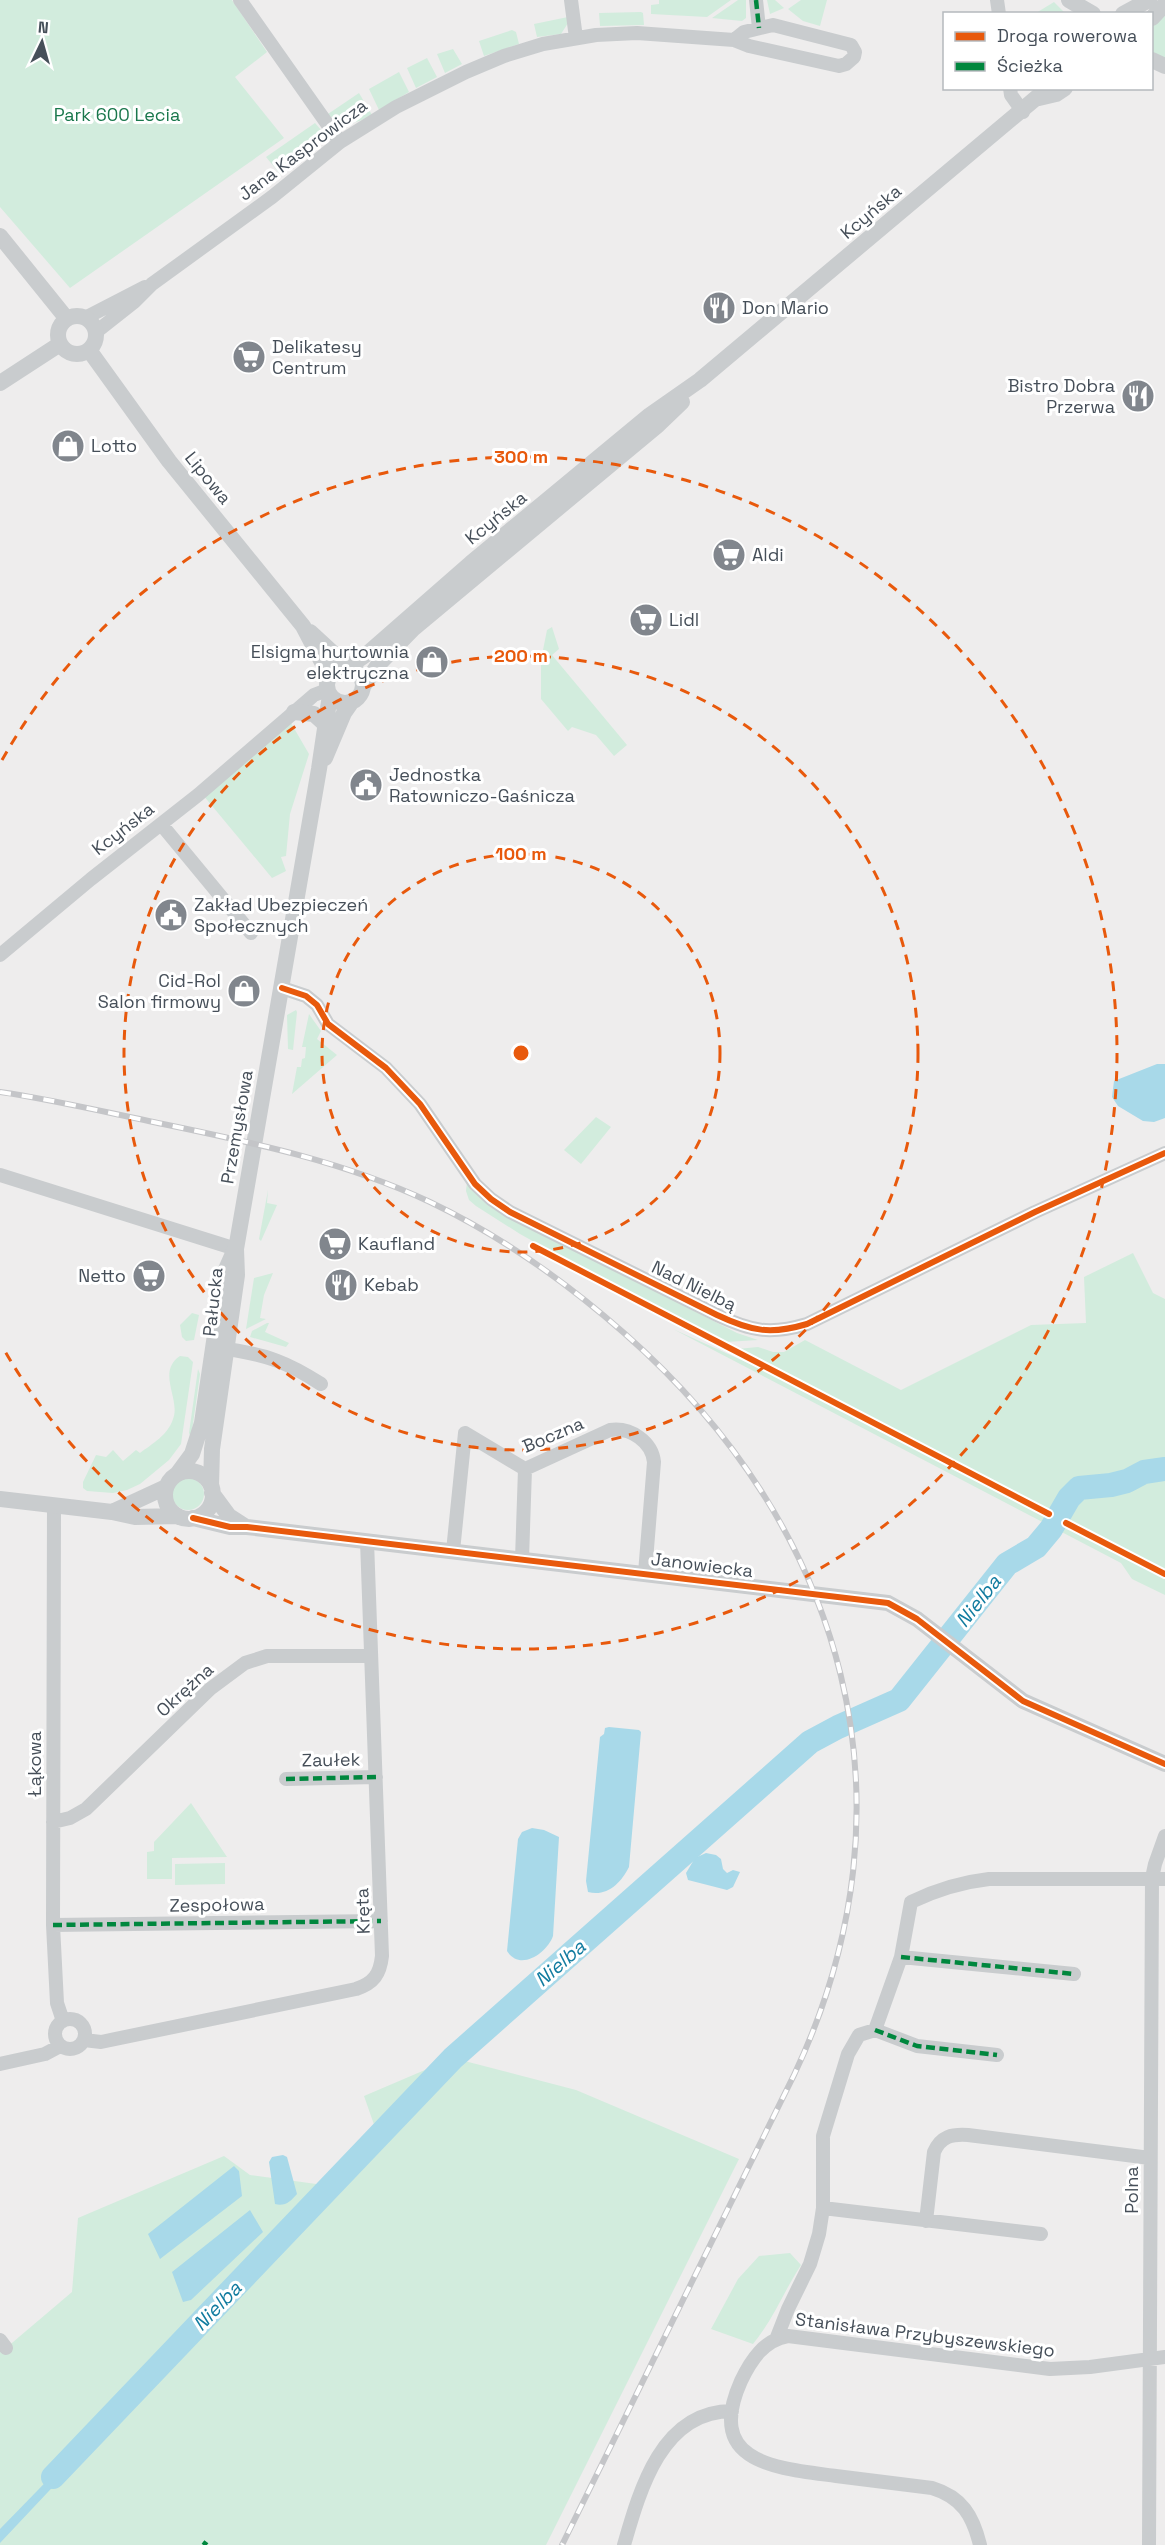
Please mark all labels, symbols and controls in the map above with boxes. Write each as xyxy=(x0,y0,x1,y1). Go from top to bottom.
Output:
north arrow xyxy=(12,12,72,72)
legend xyxy=(943,12,1153,90)
text: N xyxy=(37,17,50,38)
text: Droga rowerowa xyxy=(997,24,1137,47)
text: Ścieżka xyxy=(997,54,1063,77)
street label: Jana Kasprowicza xyxy=(234,94,372,206)
park label: Park 600 Lecia xyxy=(54,103,180,126)
street label: Kcyńska xyxy=(835,179,906,244)
restaurant icon: Don Mario xyxy=(701,290,737,326)
place label: Don Mario xyxy=(742,296,829,319)
place label: Delikatesy Centrum xyxy=(272,335,362,379)
supermarket icon: Delikatesy Centrum xyxy=(231,339,267,375)
place label: Bistro Dobra Przerwa xyxy=(1007,374,1115,418)
restaurant icon: Bistro Dobra Przerwa xyxy=(1120,378,1156,414)
shop icon: Lotto xyxy=(50,428,86,464)
place label: Lotto xyxy=(91,434,137,457)
text: 300 m xyxy=(494,445,548,468)
street label: Lipowa xyxy=(180,447,237,509)
street label: Kcyńska xyxy=(460,486,531,549)
supermarket icon: Aldi xyxy=(711,537,747,573)
place label: Aldi xyxy=(752,543,784,566)
supermarket icon: Lidl xyxy=(628,602,664,638)
place label: Lidl xyxy=(669,608,699,631)
place label: Elsigma hurtownia elektryczna xyxy=(251,640,409,684)
shop icon: Elsigma hurtownia elektryczna xyxy=(414,644,450,680)
text: 200 m xyxy=(494,644,548,667)
place label: Jednostka Ratowniczo-Gaśnicza xyxy=(389,763,575,807)
public building icon: Jednostka Ratowniczo-Gaśnicza xyxy=(348,767,384,803)
street label: Kcyńska xyxy=(87,797,158,860)
text: 100 m xyxy=(495,842,547,865)
place label: Zakład Ubezpieczeń Społecznych xyxy=(194,893,368,937)
public building icon: Zakład Ubezpieczeń Społecznych xyxy=(153,897,189,933)
place label: Cid-Rol Salon firmowy xyxy=(98,969,221,1013)
shop icon: Cid-Rol Salon firmowy xyxy=(226,973,262,1009)
centre of rings xyxy=(511,1043,531,1063)
street label: Przemysłowa xyxy=(215,1068,258,1186)
supermarket icon: Kaufland xyxy=(317,1226,353,1262)
place label: Kaufland xyxy=(358,1232,435,1255)
street label: Nad Nielbą xyxy=(648,1255,740,1316)
supermarket icon: Netto xyxy=(131,1258,167,1294)
place label: Netto xyxy=(78,1264,126,1287)
street label: Pałucka xyxy=(197,1266,228,1338)
restaurant icon: Kebab xyxy=(323,1267,359,1303)
place label: Kebab xyxy=(364,1273,419,1296)
street label: Boczna xyxy=(519,1411,587,1458)
street label: Janowiecka xyxy=(650,1547,754,1582)
water label: Nielba xyxy=(949,1569,1007,1632)
street label: Okrężna xyxy=(151,1658,218,1721)
street label: Łąkowa xyxy=(23,1731,46,1797)
street label: Zaułek xyxy=(302,1747,361,1772)
street label: Kręta xyxy=(350,1887,375,1935)
street label: Zespołowa xyxy=(169,1892,265,1917)
water label: Nielba xyxy=(529,1933,591,1992)
street label: Polna xyxy=(1120,2166,1143,2214)
water label: Nielba xyxy=(187,2275,247,2336)
street label: Stanisława Przybyszewskiego xyxy=(794,2307,1056,2362)

